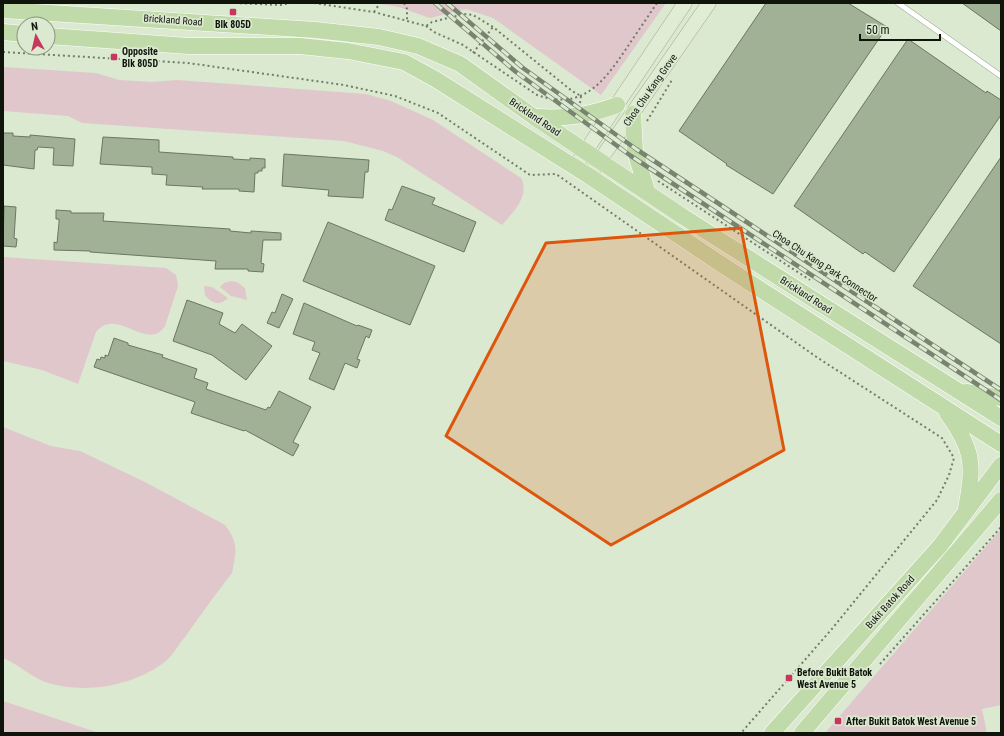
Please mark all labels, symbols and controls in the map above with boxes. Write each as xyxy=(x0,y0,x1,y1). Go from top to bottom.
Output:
marker: Blk 805D xyxy=(228,7,238,17)
street label: Brickland Road xyxy=(143,12,203,28)
north arrow xyxy=(16,16,56,56)
scale bar xyxy=(860,16,940,42)
place label: Blk 805D xyxy=(215,19,251,30)
text: N xyxy=(30,20,39,33)
text: 50 m xyxy=(866,23,890,37)
place label: Opposite Blk 805D xyxy=(122,46,158,69)
marker: Opposite Blk 805D xyxy=(109,52,119,62)
street label: Choa Chu Kang Grove xyxy=(621,52,679,128)
street label: Brickland Road xyxy=(507,96,563,138)
street label: Choa Chu Kang Park Connector xyxy=(770,228,880,304)
street label: Brickland Road xyxy=(778,274,834,316)
street label: Bukit Batok Road xyxy=(863,573,917,631)
place label: Before Bukit Batok West Avenue 5 xyxy=(797,667,872,690)
marker: Before Bukit Batok West Avenue 5 xyxy=(784,673,794,683)
marker: After Bukit Batok West Avenue 5 xyxy=(833,716,843,726)
place label: After Bukit Batok West Avenue 5 xyxy=(846,716,976,727)

